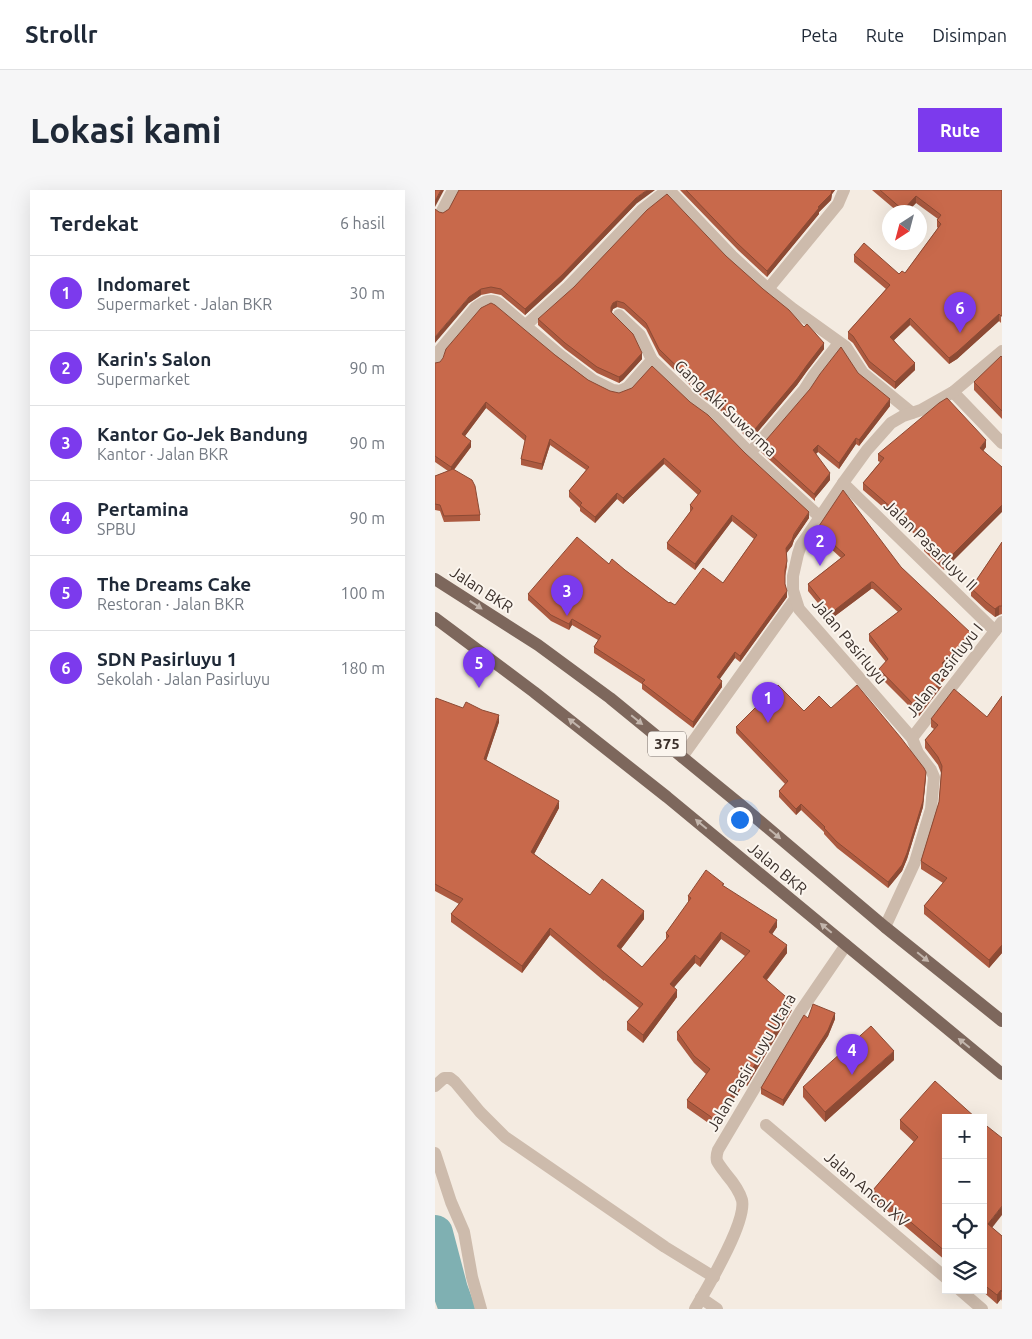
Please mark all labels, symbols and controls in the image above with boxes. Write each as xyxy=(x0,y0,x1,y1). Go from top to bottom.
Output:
text: Strollr xyxy=(25,21,98,48)
text: Peta xyxy=(801,25,838,45)
text: Rute xyxy=(866,25,904,45)
text: Disimpan xyxy=(932,25,1007,45)
button: Rute xyxy=(918,108,1002,152)
text: Lokasi kami xyxy=(30,110,222,150)
north arrow xyxy=(882,205,927,250)
text: Terdekat xyxy=(50,211,138,235)
text: 6 hasil xyxy=(340,214,385,232)
text: Indomaret xyxy=(97,273,190,295)
text: 1 xyxy=(61,284,71,302)
text: 30 m xyxy=(349,284,385,302)
pin: 6 xyxy=(944,292,976,333)
text: Supermarket · Jalan BKR xyxy=(97,295,272,313)
text: Karin's Salon xyxy=(97,348,211,370)
street label: Gang Aki Suwarma xyxy=(671,356,781,460)
text: 2 xyxy=(61,359,71,377)
text: 90 m xyxy=(349,359,385,377)
text: Supermarket xyxy=(97,370,190,388)
text: Kantor Go-Jek Bandung xyxy=(97,423,308,445)
text: 3 xyxy=(61,434,71,452)
text: 90 m xyxy=(349,434,385,452)
text: Kantor · Jalan BKR xyxy=(97,445,228,463)
street label: Jalan Pasarluyu II xyxy=(881,496,981,594)
text: Pertamina xyxy=(97,498,189,520)
text: 4 xyxy=(61,509,71,527)
text: 90 m xyxy=(349,509,385,527)
text: SPBU xyxy=(97,520,136,538)
pin: 2 xyxy=(804,525,836,566)
street label: Jalan BKR xyxy=(447,562,517,616)
text: The Dreams Cake xyxy=(97,573,251,595)
pin: 3 xyxy=(551,575,583,616)
text: 5 xyxy=(61,584,71,602)
text: 100 m xyxy=(340,584,385,602)
text: Restoran · Jalan BKR xyxy=(97,595,244,613)
street label: Jalan Pasirluyu xyxy=(809,595,891,687)
one-way arrow xyxy=(469,600,483,610)
street label: Jalan Pasirluyu I xyxy=(902,620,986,720)
pin: 5 xyxy=(463,647,495,688)
text: SDN Pasirluyu 1 xyxy=(97,648,237,670)
text: 6 xyxy=(61,659,71,677)
text: 180 m xyxy=(340,659,385,677)
text: Sekolah · Jalan Pasirluyu xyxy=(97,670,270,688)
pin: 1 xyxy=(752,682,784,723)
one-way arrow xyxy=(630,714,643,725)
one-way arrow xyxy=(568,717,581,728)
road number: 375 xyxy=(648,732,686,756)
your location xyxy=(727,807,753,833)
one-way arrow xyxy=(694,819,707,830)
one-way arrow xyxy=(769,829,782,840)
street label: Jalan BKR xyxy=(745,838,811,898)
one-way arrow xyxy=(820,922,832,934)
one-way arrow xyxy=(916,952,929,963)
street label: Jalan Pasir Luyu Utara xyxy=(703,990,799,1134)
pin: 4 xyxy=(836,1034,868,1075)
one-way arrow xyxy=(958,1037,971,1048)
map controls xyxy=(942,1114,987,1294)
button: + xyxy=(942,1114,987,1159)
street label: Jalan Ancol XV xyxy=(821,1147,913,1231)
button: − xyxy=(942,1159,987,1204)
button: locate xyxy=(942,1204,987,1249)
button: layers xyxy=(942,1249,987,1294)

